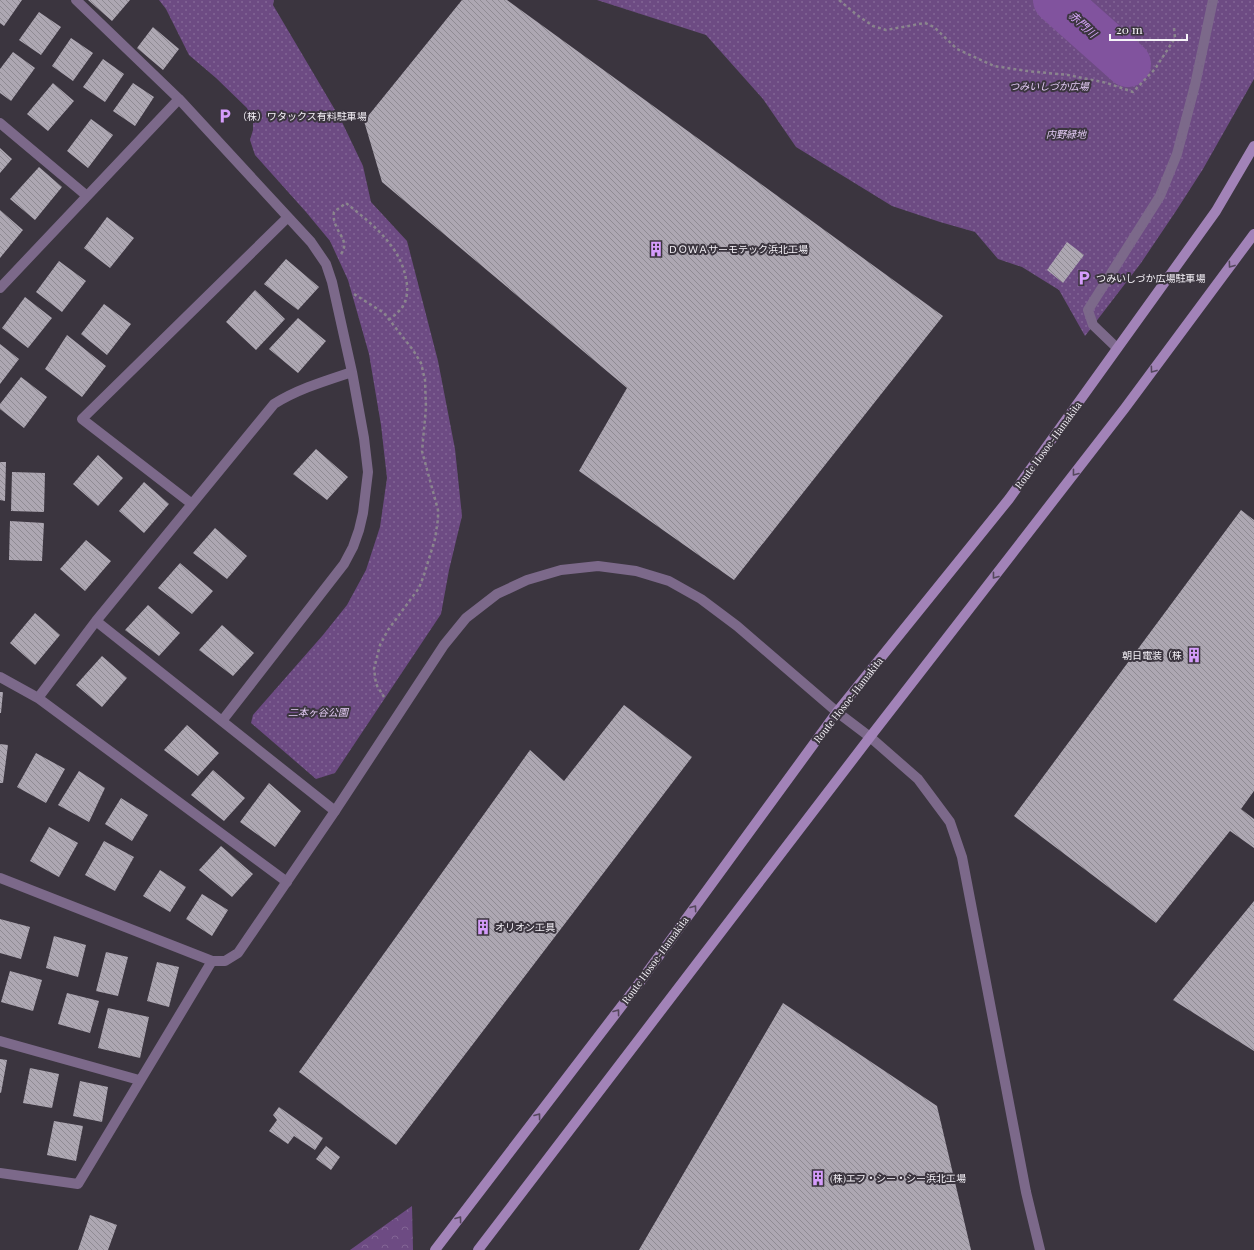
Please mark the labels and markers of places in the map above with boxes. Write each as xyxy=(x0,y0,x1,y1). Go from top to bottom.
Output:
parking icon: （株）ワタックス有料駐車場 xyxy=(216,107,234,125)
place label: （株）ワタックス有料駐車場 xyxy=(237,109,367,123)
building icon: ＤＯＷＡサーモテック浜北工場 xyxy=(647,240,665,258)
place label: ＤＯＷＡサーモテック浜北工場 xyxy=(668,242,808,256)
parking icon: つみいしづか広場駐車場 xyxy=(1075,269,1093,287)
place label: つみいしづか広場駐車場 xyxy=(1096,271,1205,285)
building icon: 朝日電装（株 xyxy=(1185,646,1203,664)
place label: 朝日電装（株 xyxy=(1122,648,1182,662)
building icon: オリオン工具 xyxy=(474,918,492,936)
place label: オリオン工具 xyxy=(495,920,555,934)
building icon: (株)エフ・シー・シー浜北工場 xyxy=(809,1169,827,1187)
place label: (株)エフ・シー・シー浜北工場 xyxy=(830,1171,966,1185)

